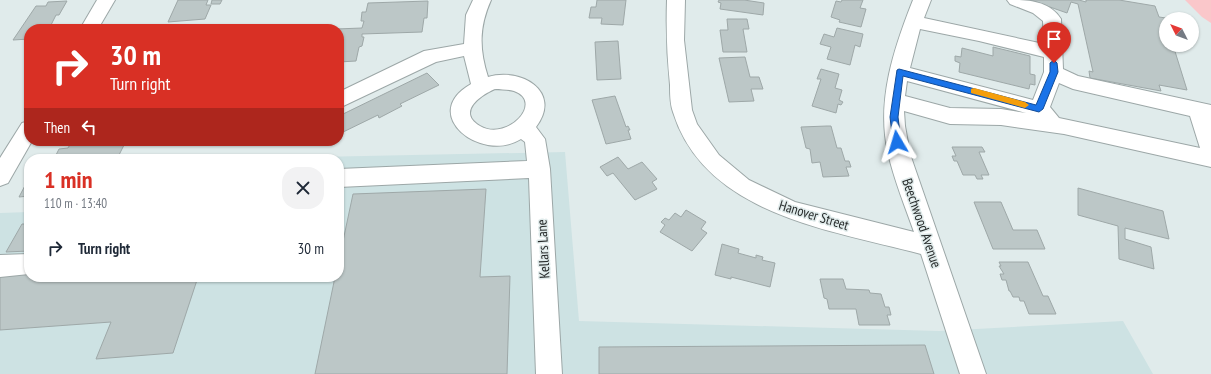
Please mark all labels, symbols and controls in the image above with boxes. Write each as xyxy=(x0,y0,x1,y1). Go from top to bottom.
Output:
north arrow xyxy=(1159,12,1199,52)
map controls xyxy=(1159,12,1199,52)
pin xyxy=(1037,22,1071,63)
icon: arrive xyxy=(1043,28,1065,50)
text: 30 m xyxy=(110,36,161,73)
icon: right xyxy=(44,40,96,92)
text: Turn right xyxy=(110,72,170,95)
icon: left xyxy=(78,116,100,138)
text: Then xyxy=(44,118,70,137)
position arrow xyxy=(876,121,918,163)
text: 1 min xyxy=(44,164,92,195)
button: close xyxy=(282,167,324,209)
street label: Beechwood Avenue xyxy=(898,176,946,270)
text: 110 m · 13:40 xyxy=(44,195,107,212)
street label: Hanover Street xyxy=(777,196,851,234)
street label: Kellars Lane xyxy=(532,219,554,279)
icon: right xyxy=(44,237,66,259)
text: Turn right xyxy=(78,239,130,258)
text: 30 m xyxy=(298,239,324,258)

